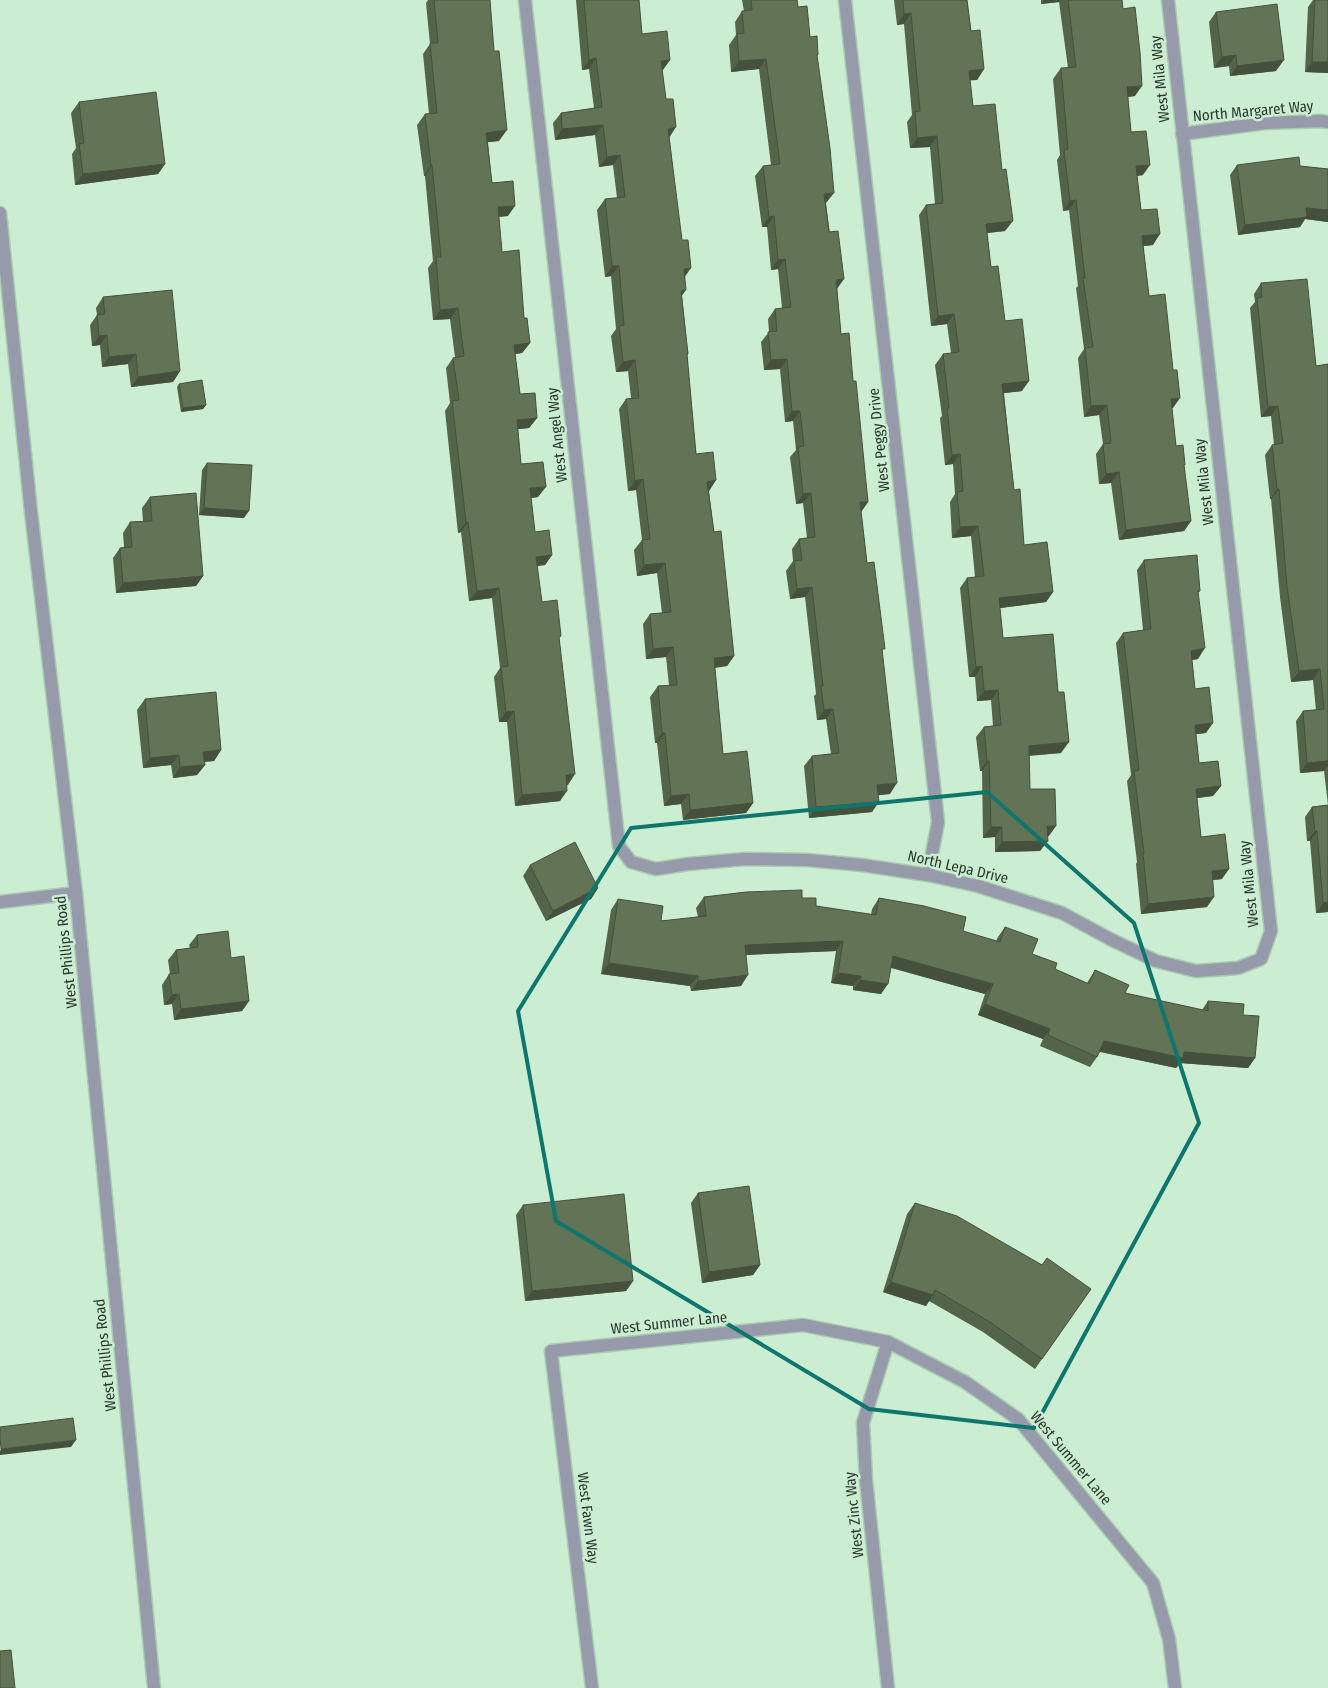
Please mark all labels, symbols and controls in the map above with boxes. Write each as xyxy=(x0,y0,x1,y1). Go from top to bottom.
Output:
street label: West Mila Way xyxy=(1146,34,1174,123)
street label: North Margaret Way xyxy=(1192,97,1314,125)
street label: West Angel Way xyxy=(543,386,571,483)
street label: West Peggy Drive xyxy=(865,387,893,493)
street label: West Mila Way xyxy=(1190,437,1218,526)
street label: West Mila Way xyxy=(1235,839,1263,928)
street label: North Lepa Drive xyxy=(906,847,1010,887)
street label: West Phillips Road xyxy=(51,895,81,1009)
street label: West Phillips Road xyxy=(90,1298,120,1412)
street label: West Summer Lane xyxy=(610,1308,728,1338)
street label: West Summer Lane xyxy=(1026,1407,1116,1509)
street label: West Fawn Way xyxy=(573,1471,603,1565)
street label: West Zinc Way xyxy=(840,1471,867,1559)

